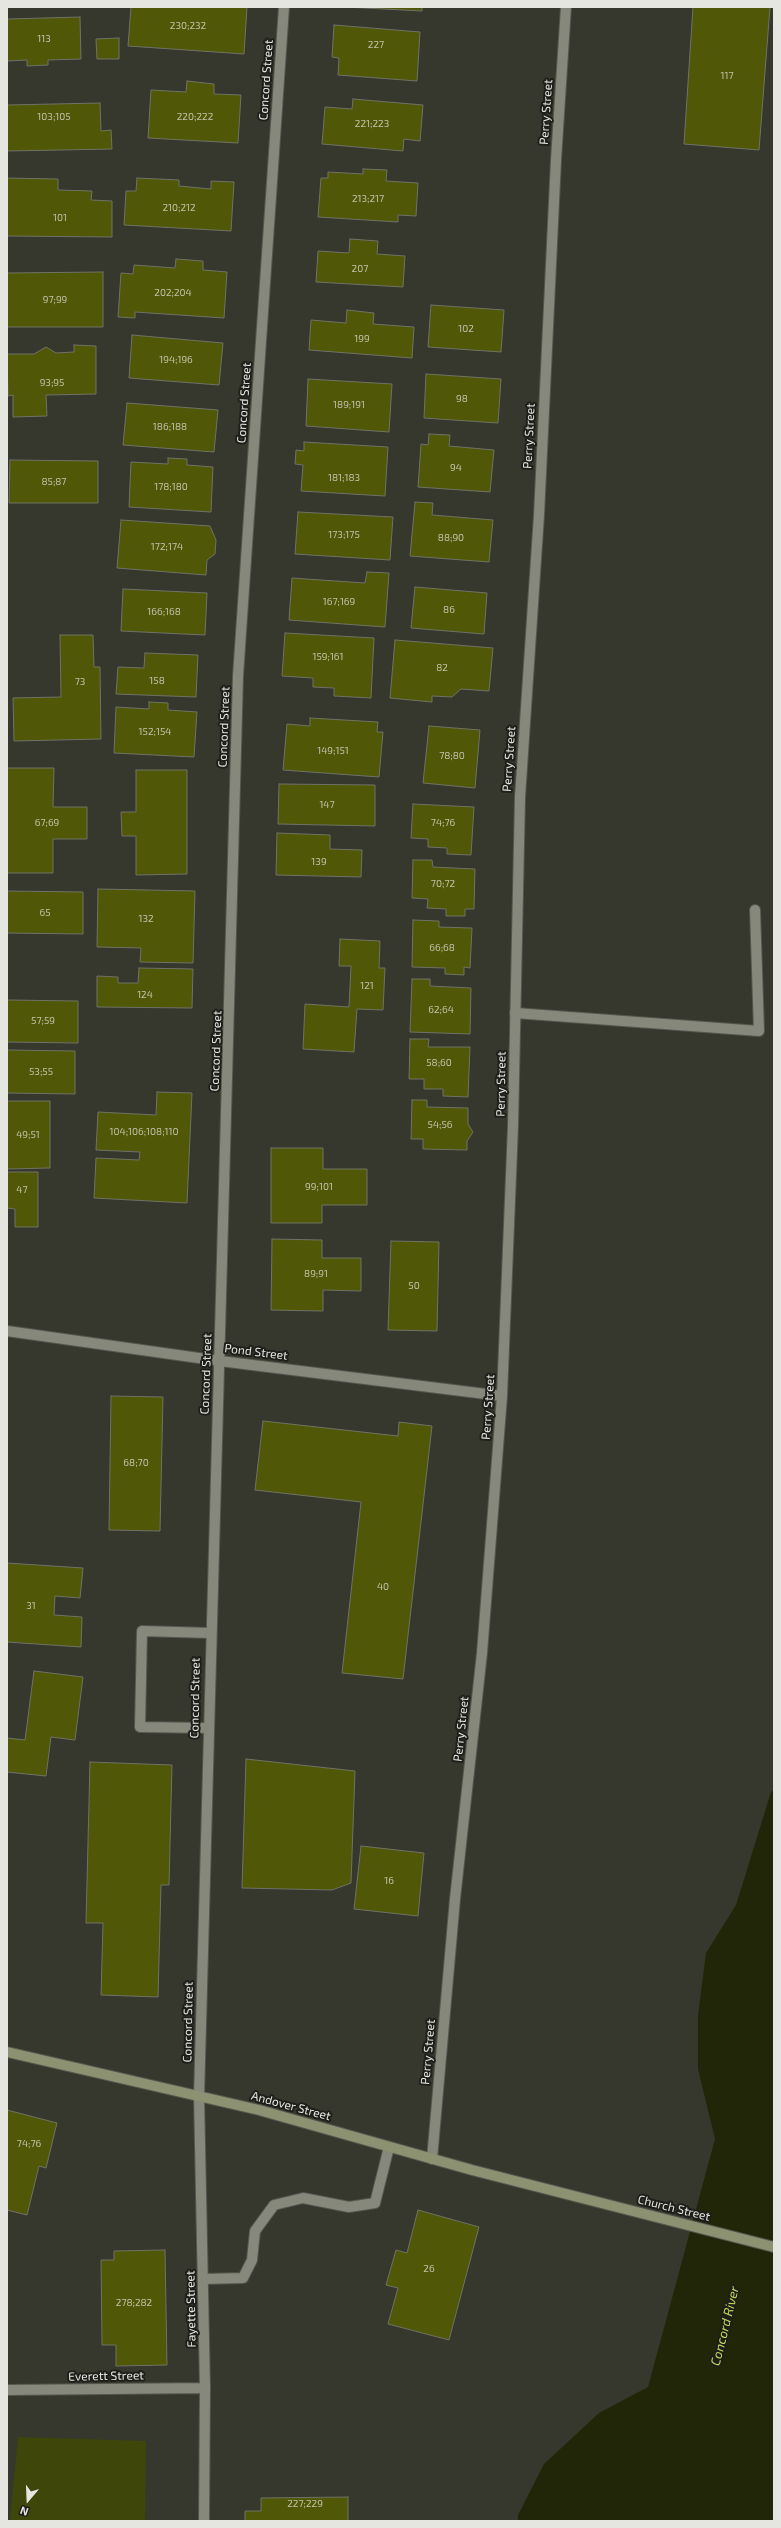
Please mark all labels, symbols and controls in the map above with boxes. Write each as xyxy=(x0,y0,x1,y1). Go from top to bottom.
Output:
house number: 230;232 xyxy=(170,20,206,32)
house number: 113 xyxy=(37,33,51,45)
street label: Concord Street xyxy=(256,39,276,121)
house number: 227 xyxy=(368,39,384,51)
house number: 117 xyxy=(720,70,734,82)
street label: Perry Street xyxy=(537,79,555,145)
house number: 103;105 xyxy=(37,111,71,123)
house number: 220;222 xyxy=(177,111,213,123)
house number: 221;223 xyxy=(355,118,389,130)
house number: 213;217 xyxy=(352,193,384,205)
house number: 210;212 xyxy=(162,202,196,214)
house number: 101 xyxy=(53,212,67,224)
house number: 207 xyxy=(352,263,368,275)
house number: 202;204 xyxy=(154,287,192,299)
house number: 97;99 xyxy=(43,294,67,306)
house number: 102 xyxy=(458,323,474,335)
house number: 199 xyxy=(354,333,370,345)
house number: 194;196 xyxy=(159,354,193,366)
street label: Concord Street xyxy=(234,362,254,444)
house number: 93;95 xyxy=(40,377,64,389)
house number: 98 xyxy=(456,393,468,405)
house number: 189;191 xyxy=(333,399,365,411)
street label: Perry Street xyxy=(520,403,538,469)
house number: 186;188 xyxy=(153,421,187,433)
house number: 94 xyxy=(450,462,462,474)
house number: 181;183 xyxy=(328,472,360,484)
house number: 85;87 xyxy=(42,476,66,488)
house number: 178;180 xyxy=(154,481,188,493)
house number: 173;175 xyxy=(328,529,360,541)
house number: 88;90 xyxy=(438,532,464,544)
house number: 172;174 xyxy=(151,541,183,553)
house number: 167;169 xyxy=(323,596,355,608)
house number: 86 xyxy=(443,604,455,616)
house number: 166;168 xyxy=(147,606,181,618)
house number: 159;161 xyxy=(312,651,344,663)
house number: 82 xyxy=(436,662,448,674)
house number: 158 xyxy=(149,675,165,687)
house number: 73 xyxy=(75,676,85,688)
street label: Concord Street xyxy=(215,686,233,768)
house number: 152;154 xyxy=(139,726,171,738)
street label: Perry Street xyxy=(500,726,518,792)
house number: 149;151 xyxy=(317,745,349,757)
house number: 78;80 xyxy=(439,750,465,762)
house number: 147 xyxy=(319,799,335,811)
house number: 67;69 xyxy=(35,817,59,829)
house number: 74;76 xyxy=(431,817,455,829)
house number: 139 xyxy=(311,856,327,868)
house number: 70;72 xyxy=(431,878,455,890)
house number: 65 xyxy=(39,907,51,919)
house number: 132 xyxy=(138,913,154,925)
house number: 66;68 xyxy=(429,942,455,954)
house number: 121 xyxy=(360,980,374,992)
house number: 124 xyxy=(137,989,153,1001)
house number: 62;64 xyxy=(428,1004,454,1016)
street label: Concord Street xyxy=(207,1010,225,1092)
house number: 57;59 xyxy=(31,1015,55,1027)
street label: Perry Street xyxy=(493,1051,509,1117)
house number: 58;60 xyxy=(426,1057,452,1069)
house number: 53;55 xyxy=(29,1066,53,1078)
house number: 54;56 xyxy=(428,1119,452,1131)
house number: 104;106;108;110 xyxy=(109,1126,179,1138)
house number: 49;51 xyxy=(16,1129,40,1141)
house number: 99;101 xyxy=(305,1181,333,1193)
house number: 47 xyxy=(16,1184,28,1196)
house number: 89;91 xyxy=(304,1268,328,1280)
house number: 50 xyxy=(408,1280,420,1292)
street label: Concord Street xyxy=(197,1333,215,1415)
street label: Pond Street xyxy=(224,1341,288,1363)
street label: Perry Street xyxy=(479,1374,497,1440)
house number: 68;70 xyxy=(123,1457,149,1469)
house number: 40 xyxy=(377,1581,389,1593)
house number: 31 xyxy=(26,1600,36,1612)
street label: Concord Street xyxy=(187,1657,203,1739)
street label: Perry Street xyxy=(450,1696,472,1762)
house number: 16 xyxy=(384,1875,394,1887)
street label: Concord Street xyxy=(180,1981,196,2063)
street label: Perry Street xyxy=(418,2019,438,2085)
street label: Andover Street xyxy=(250,2088,332,2124)
house number: 74;76 xyxy=(17,2138,41,2150)
street label: Church Street xyxy=(636,2192,712,2224)
house number: 26 xyxy=(423,2263,435,2275)
street label: Fayette Street xyxy=(183,2270,199,2348)
water label: Concord River xyxy=(708,2285,742,2367)
house number: 278;282 xyxy=(116,2297,152,2309)
street label: Everett Street xyxy=(68,2368,144,2384)
north arrow xyxy=(8,2480,48,2520)
house number: 227;229 xyxy=(287,2498,323,2510)
text: N xyxy=(18,2504,30,2519)

